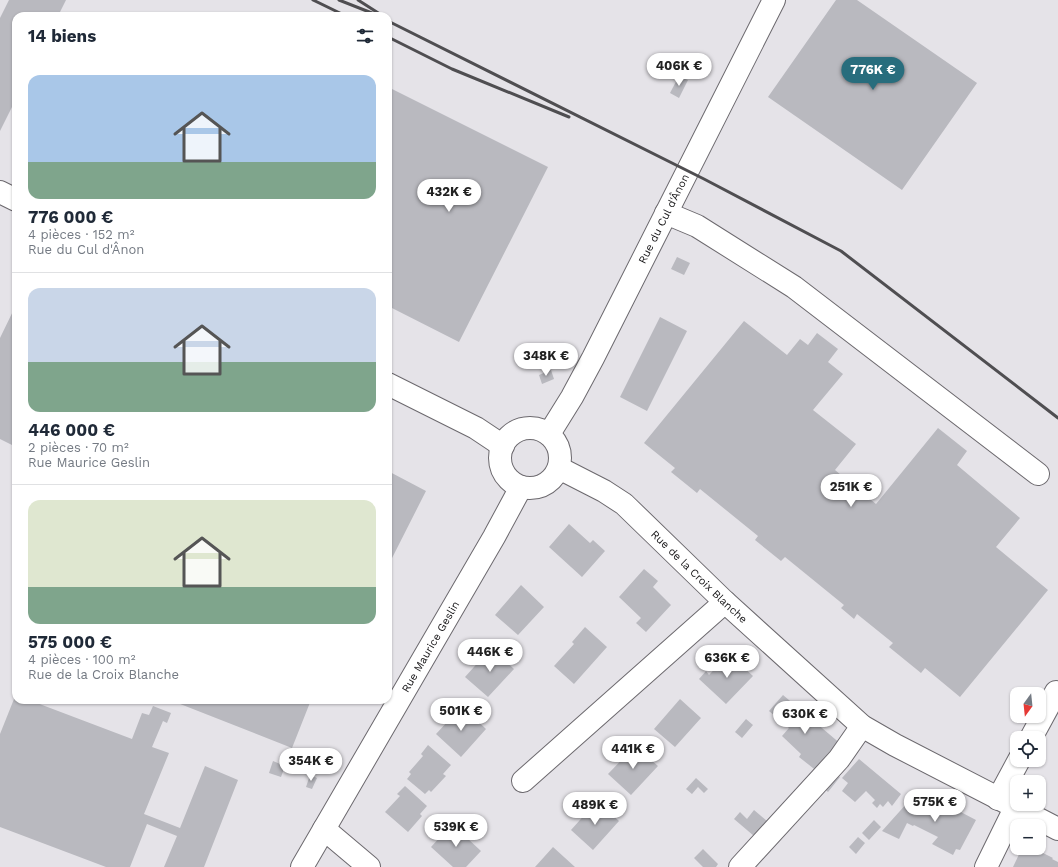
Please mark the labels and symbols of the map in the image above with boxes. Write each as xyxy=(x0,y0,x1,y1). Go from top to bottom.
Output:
pin: 406K € xyxy=(646,53,712,87)
pin: 776K € xyxy=(840,57,906,91)
street label: Rue du Cul d'Ânon xyxy=(635,172,691,266)
pin: 432K € xyxy=(416,179,482,213)
pin: 348K € xyxy=(513,343,579,377)
pin: 251K € xyxy=(818,474,884,508)
street label: Rue de la Croix Blanche xyxy=(649,528,750,626)
street label: Rue Maurice Geslin xyxy=(399,599,462,695)
pin: 446K € xyxy=(457,639,523,673)
pin: 636K € xyxy=(694,645,760,679)
north arrow xyxy=(1010,687,1046,723)
pin: 501K € xyxy=(428,698,494,732)
pin: 630K € xyxy=(772,701,838,735)
pin: 441K € xyxy=(600,736,666,770)
pin: 354K € xyxy=(278,748,344,782)
pin: 575K € xyxy=(902,789,968,823)
pin: 489K € xyxy=(562,792,628,826)
pin: 539K € xyxy=(423,814,489,848)

